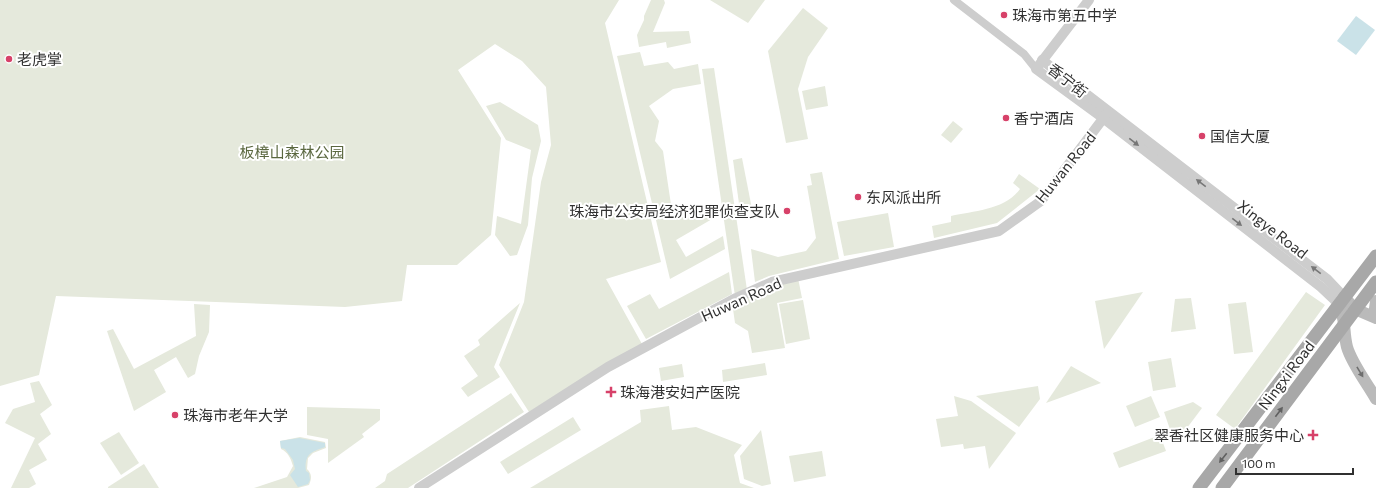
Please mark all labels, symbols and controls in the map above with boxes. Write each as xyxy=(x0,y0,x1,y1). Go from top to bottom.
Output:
place label: 珠海市第五中学 xyxy=(1012,6,1117,24)
marker: 珠海市第五中学 xyxy=(999,10,1009,20)
place label: 老虎掌 xyxy=(17,50,62,68)
marker: 老虎掌 xyxy=(4,54,14,64)
street label: 香宁街 xyxy=(1045,59,1091,101)
place label: 香宁酒店 xyxy=(1014,109,1074,127)
marker: 香宁酒店 xyxy=(1001,113,1011,123)
place label: 国信大厦 xyxy=(1210,127,1270,145)
street label: Huwan Road xyxy=(1031,128,1099,206)
marker: 国信大厦 xyxy=(1197,131,1207,141)
one-way arrow xyxy=(1129,138,1140,146)
park label: 板樟山森林公园 xyxy=(239,143,345,161)
one-way arrow xyxy=(1196,179,1207,187)
place label: 东风派出所 xyxy=(866,188,941,206)
marker: 东风派出所 xyxy=(853,192,863,202)
street label: Xingye Road xyxy=(1234,196,1312,262)
place label: 珠海市公安局经济犯罪侦查支队 xyxy=(569,202,779,220)
marker: 珠海市公安局经济犯罪侦查支队 xyxy=(782,206,792,216)
one-way arrow xyxy=(1231,217,1242,226)
one-way arrow xyxy=(1310,266,1321,275)
street label: Huwan Road xyxy=(698,273,784,325)
street label: Ningxi Road xyxy=(1254,337,1318,413)
one-way arrow xyxy=(1356,367,1364,377)
place label: 珠海港安妇产医院 xyxy=(620,383,740,401)
marker: 珠海港安妇产医院 xyxy=(605,386,617,398)
place label: 珠海市老年大学 xyxy=(183,406,288,424)
one-way arrow xyxy=(1274,406,1283,417)
marker: 珠海市老年大学 xyxy=(170,410,180,420)
place label: 翠香社区健康服务中心 xyxy=(1154,426,1304,444)
marker: 翠香社区健康服务中心 xyxy=(1307,429,1319,441)
scale bar xyxy=(1236,450,1353,476)
one-way arrow xyxy=(1218,453,1227,464)
text: 100 m xyxy=(1242,456,1276,470)

